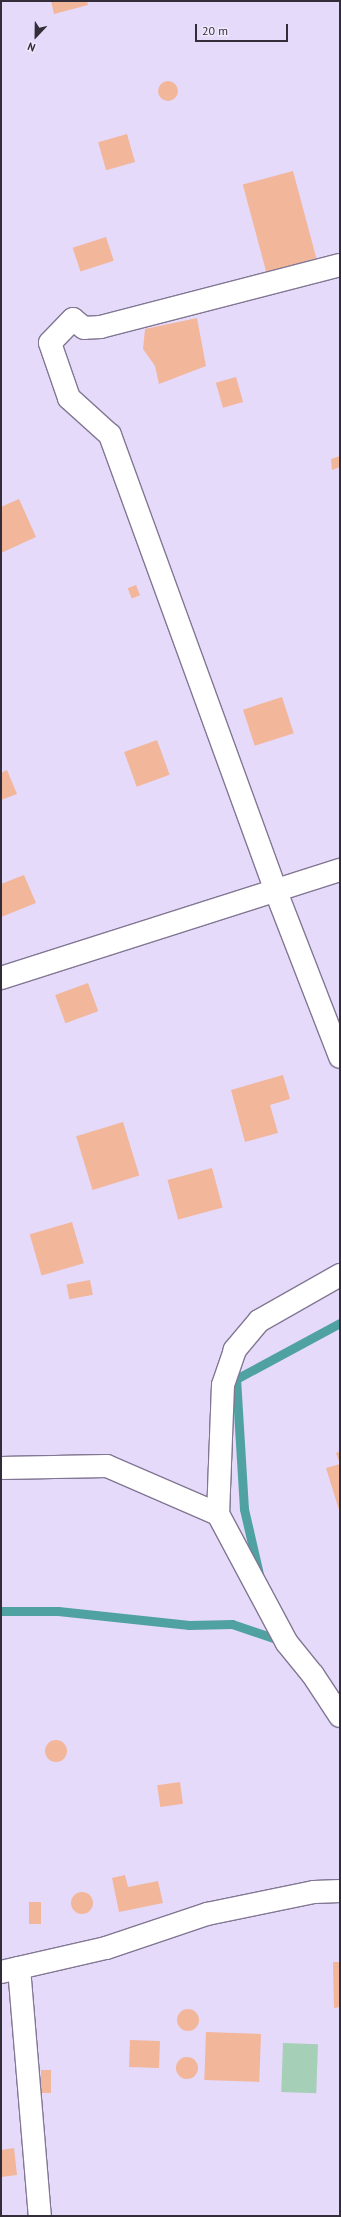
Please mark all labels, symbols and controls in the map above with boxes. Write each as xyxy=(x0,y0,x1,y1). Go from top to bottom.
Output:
north arrow xyxy=(16,16,56,56)
scale bar xyxy=(197,16,290,42)
text: 20 m xyxy=(202,23,228,38)
text: N xyxy=(26,39,37,55)

